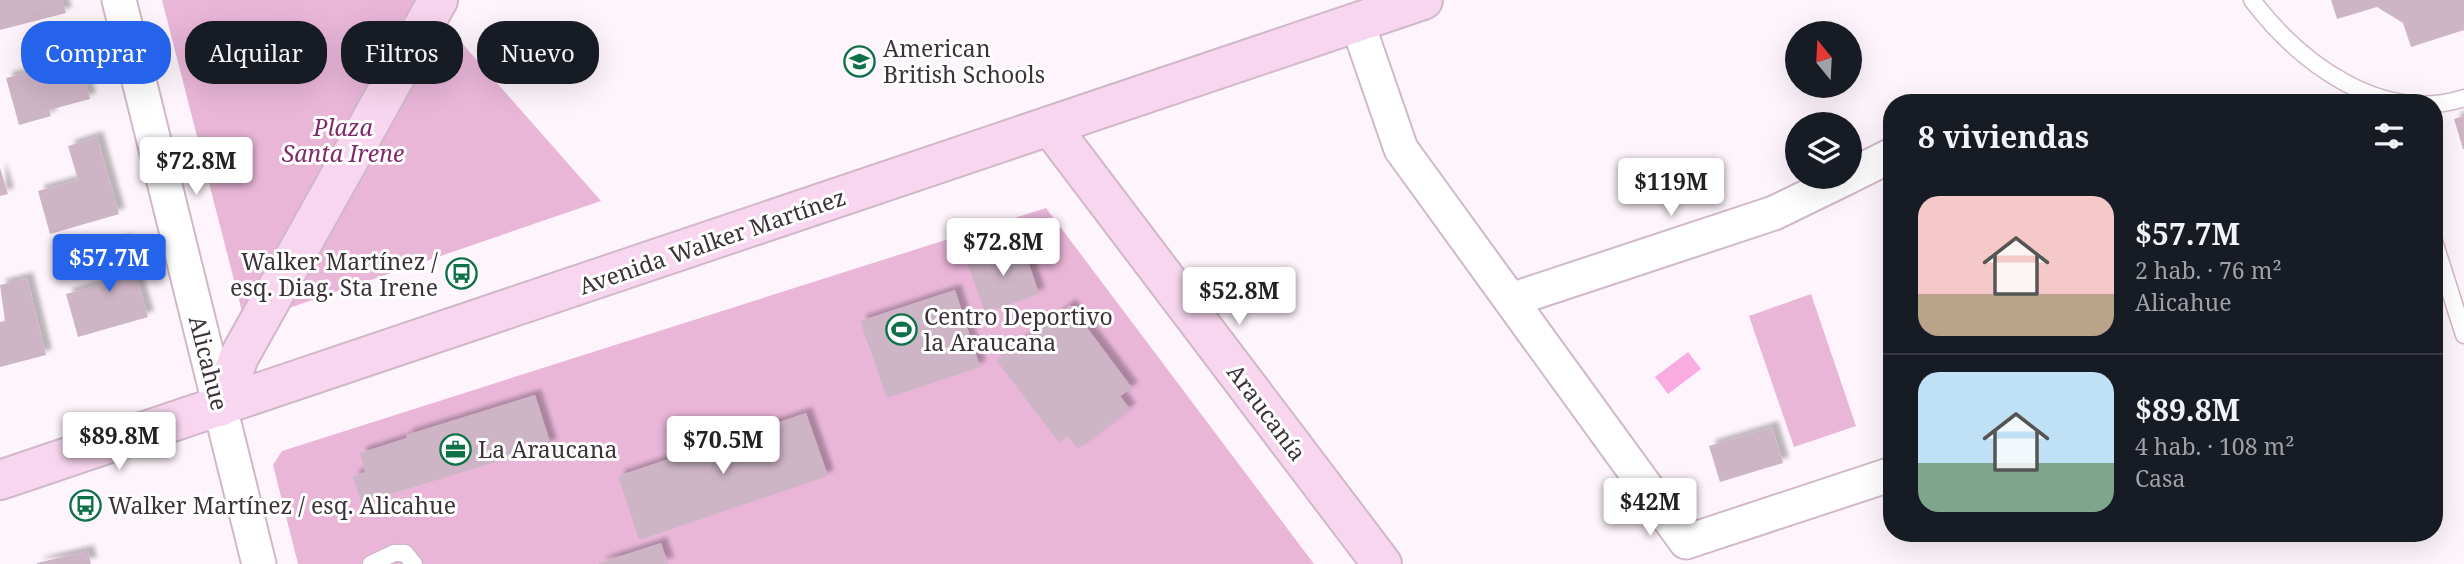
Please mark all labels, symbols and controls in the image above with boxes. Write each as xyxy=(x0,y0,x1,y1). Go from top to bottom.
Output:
chip: Comprar xyxy=(21,21,171,84)
chip: Alquilar xyxy=(185,21,327,84)
chip: Filtros xyxy=(341,21,463,84)
chip: Nuevo xyxy=(477,21,599,84)
north arrow xyxy=(1785,21,1862,98)
map controls xyxy=(1785,21,1862,189)
place label: American British Schools xyxy=(883,32,1045,90)
school or university icon: American British Schools xyxy=(843,44,877,78)
park label: Plaza Santa Irene xyxy=(282,111,404,169)
button: layers xyxy=(1785,112,1862,189)
text: 8 viviendas xyxy=(1918,116,2089,157)
icon: filters xyxy=(2370,117,2408,155)
pin: $72.8M xyxy=(139,138,253,197)
text: $72.8M xyxy=(156,144,236,176)
pin: $119M xyxy=(1622,158,1720,218)
text: $119M xyxy=(1634,165,1708,197)
street label: Avenida Walker Martínez xyxy=(574,180,850,302)
text: $57.7M xyxy=(2135,213,2240,254)
pin: $72.8M xyxy=(946,218,1060,278)
icon: home xyxy=(1974,224,2058,308)
text: $72.8M xyxy=(963,225,1043,257)
pin: $57.7M xyxy=(52,234,166,294)
text: $57.7M xyxy=(69,241,149,273)
place label: Walker Martínez / esq. Diag. Sta Irene xyxy=(230,245,438,303)
text: 2 hab. · 76 m² xyxy=(2135,254,2282,286)
bus stop icon: Walker Martínez / esq. Diag. Sta Irene xyxy=(444,257,478,291)
pin: $52.8M xyxy=(1182,268,1296,327)
text: $52.8M xyxy=(1199,274,1279,306)
text: Alicahue xyxy=(2135,286,2232,318)
place label: Centro Deportivo la Araucana xyxy=(924,300,1113,358)
street label: Alicahue xyxy=(182,312,236,414)
sports icon: Centro Deportivo la Araucana xyxy=(884,312,918,346)
street label: Araucanía xyxy=(1220,357,1314,467)
text: $89.8M xyxy=(2135,389,2240,430)
icon: home xyxy=(1974,400,2058,484)
pin: $89.8M xyxy=(62,412,176,472)
pin: $70.5M xyxy=(666,416,780,476)
text: $89.8M xyxy=(79,419,159,451)
text: $70.5M xyxy=(683,423,763,455)
text: 4 hab. · 108 m² xyxy=(2135,430,2294,462)
office icon: La Araucana xyxy=(438,432,472,466)
place label: La Araucana xyxy=(478,433,617,465)
text: Casa xyxy=(2135,462,2185,494)
pin: $42M xyxy=(1609,478,1691,538)
text: $42M xyxy=(1620,485,1680,517)
bus stop icon: Walker Martínez / esq. Alicahue xyxy=(68,488,102,522)
place label: Walker Martínez / esq. Alicahue xyxy=(108,489,456,521)

